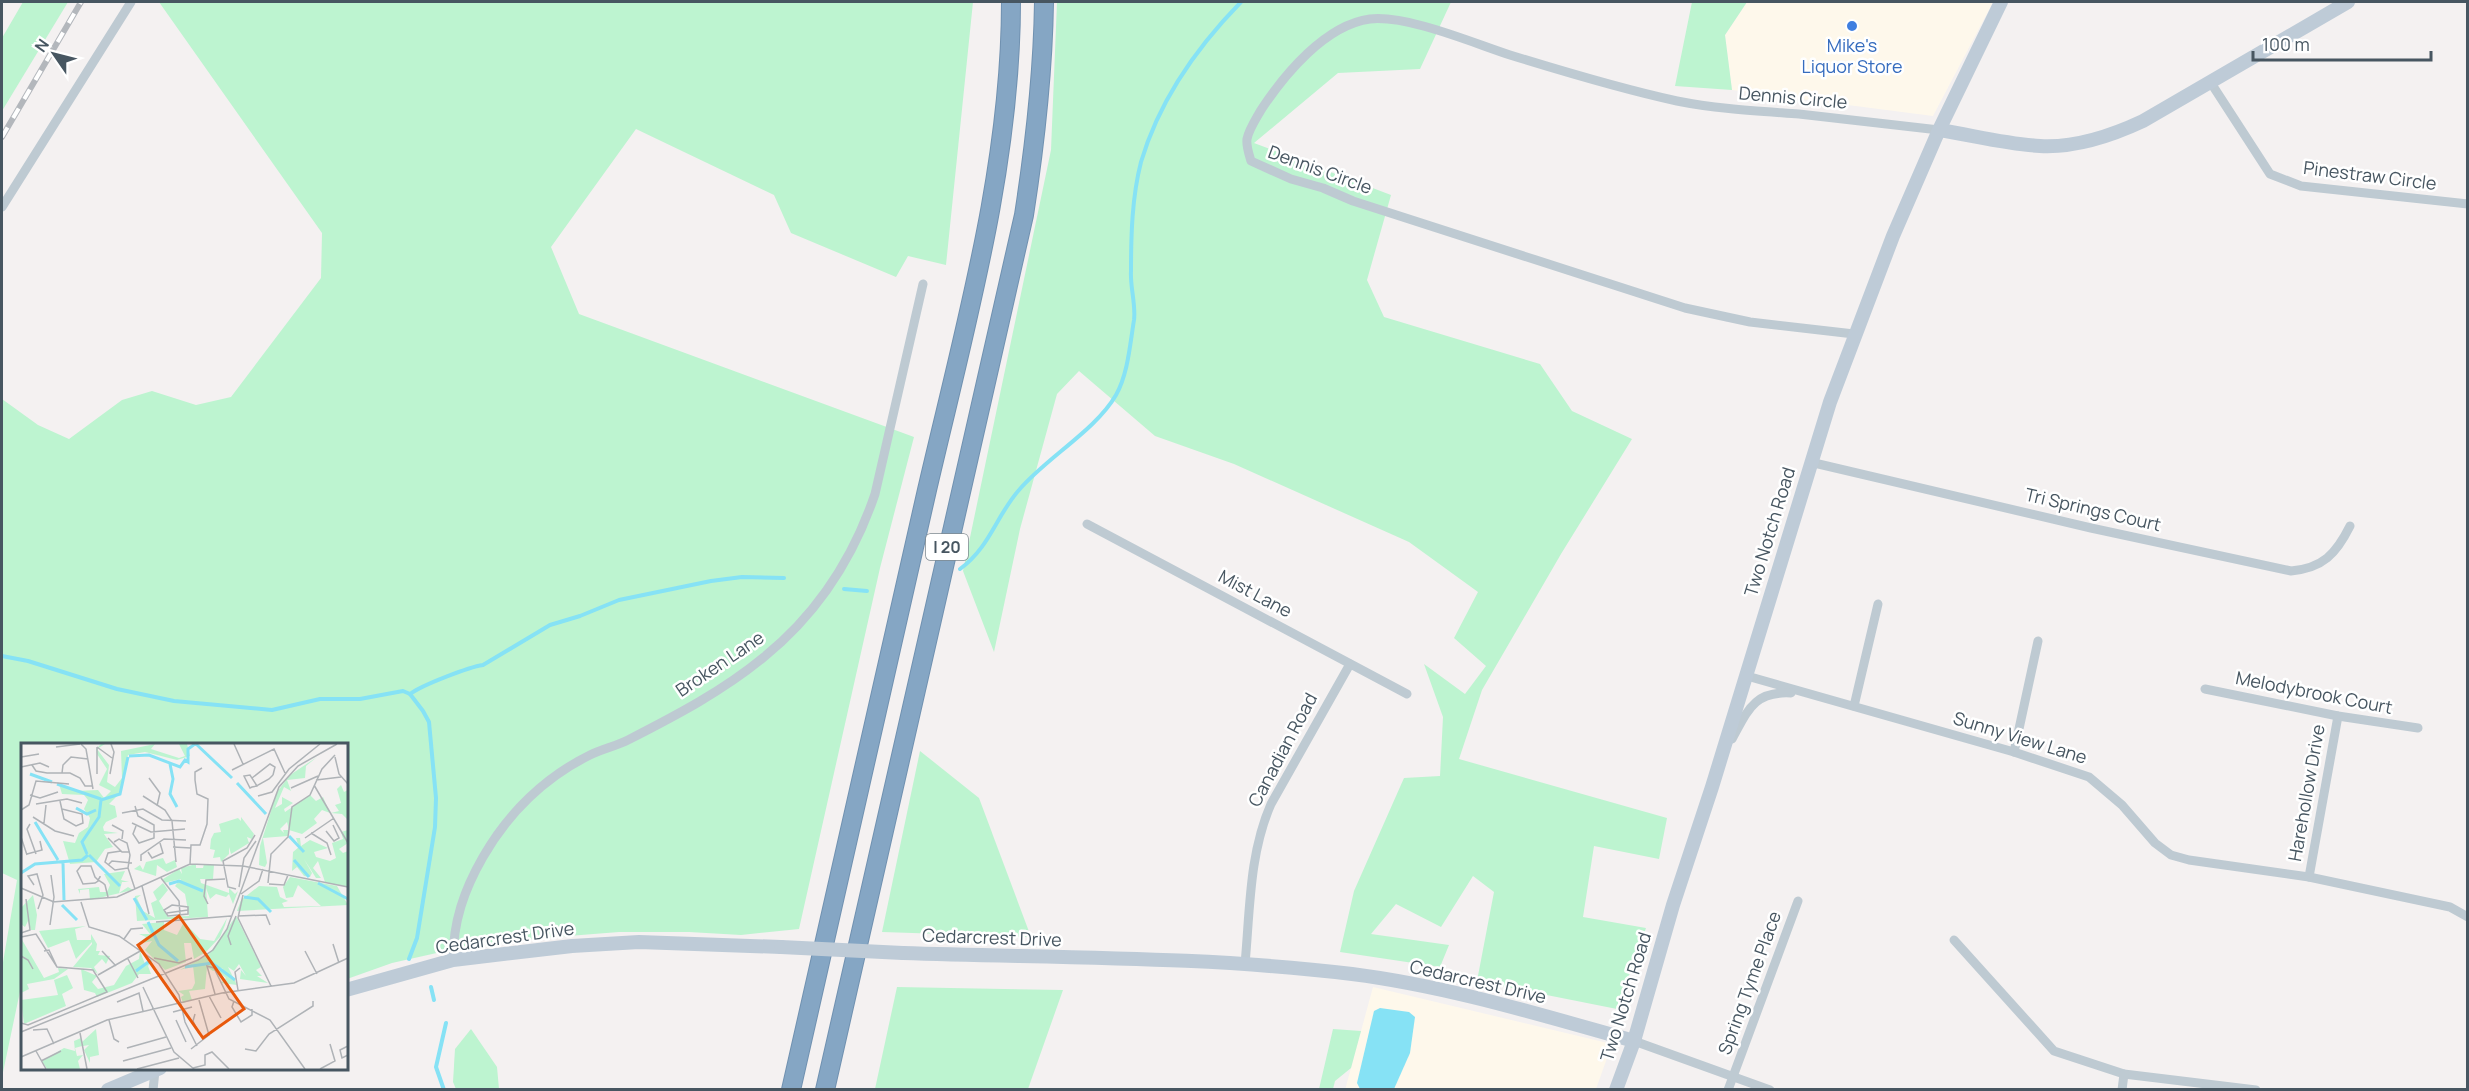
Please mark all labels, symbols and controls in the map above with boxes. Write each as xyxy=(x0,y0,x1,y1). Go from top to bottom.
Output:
marker: Mike's Liquor Store xyxy=(1845,19,1859,33)
north arrow xyxy=(24,24,84,84)
scale bar xyxy=(2253,24,2432,62)
text: 100 m xyxy=(2262,32,2310,56)
place label: Mike's Liquor Store xyxy=(1802,33,1902,78)
text: N xyxy=(29,34,54,56)
street label: Dennis Circle xyxy=(1738,80,1848,114)
street label: Dennis Circle xyxy=(1265,139,1376,199)
street label: Pinestraw Circle xyxy=(2302,155,2438,195)
street label: Two Notch Road xyxy=(1738,464,1800,599)
street label: Tri Springs Court xyxy=(2023,482,2164,536)
road number: I 20 xyxy=(926,534,968,560)
street label: Mist Lane xyxy=(1215,564,1296,622)
street label: Broken Lane xyxy=(671,625,768,702)
street label: Melodybrook Court xyxy=(2234,665,2395,719)
street label: Canadian Road xyxy=(1242,689,1322,811)
street label: Sunny View Lane xyxy=(1951,705,2090,769)
street label: Harehollow Drive xyxy=(2282,722,2330,863)
inset map xyxy=(21,743,348,1070)
street label: Spring Tyme Place xyxy=(1712,908,1786,1058)
street label: Cedarcrest Drive xyxy=(434,915,576,959)
street label: Cedarcrest Drive xyxy=(922,923,1062,951)
street label: Two Notch Road xyxy=(1594,929,1656,1064)
street label: Cedarcrest Drive xyxy=(1408,954,1549,1008)

